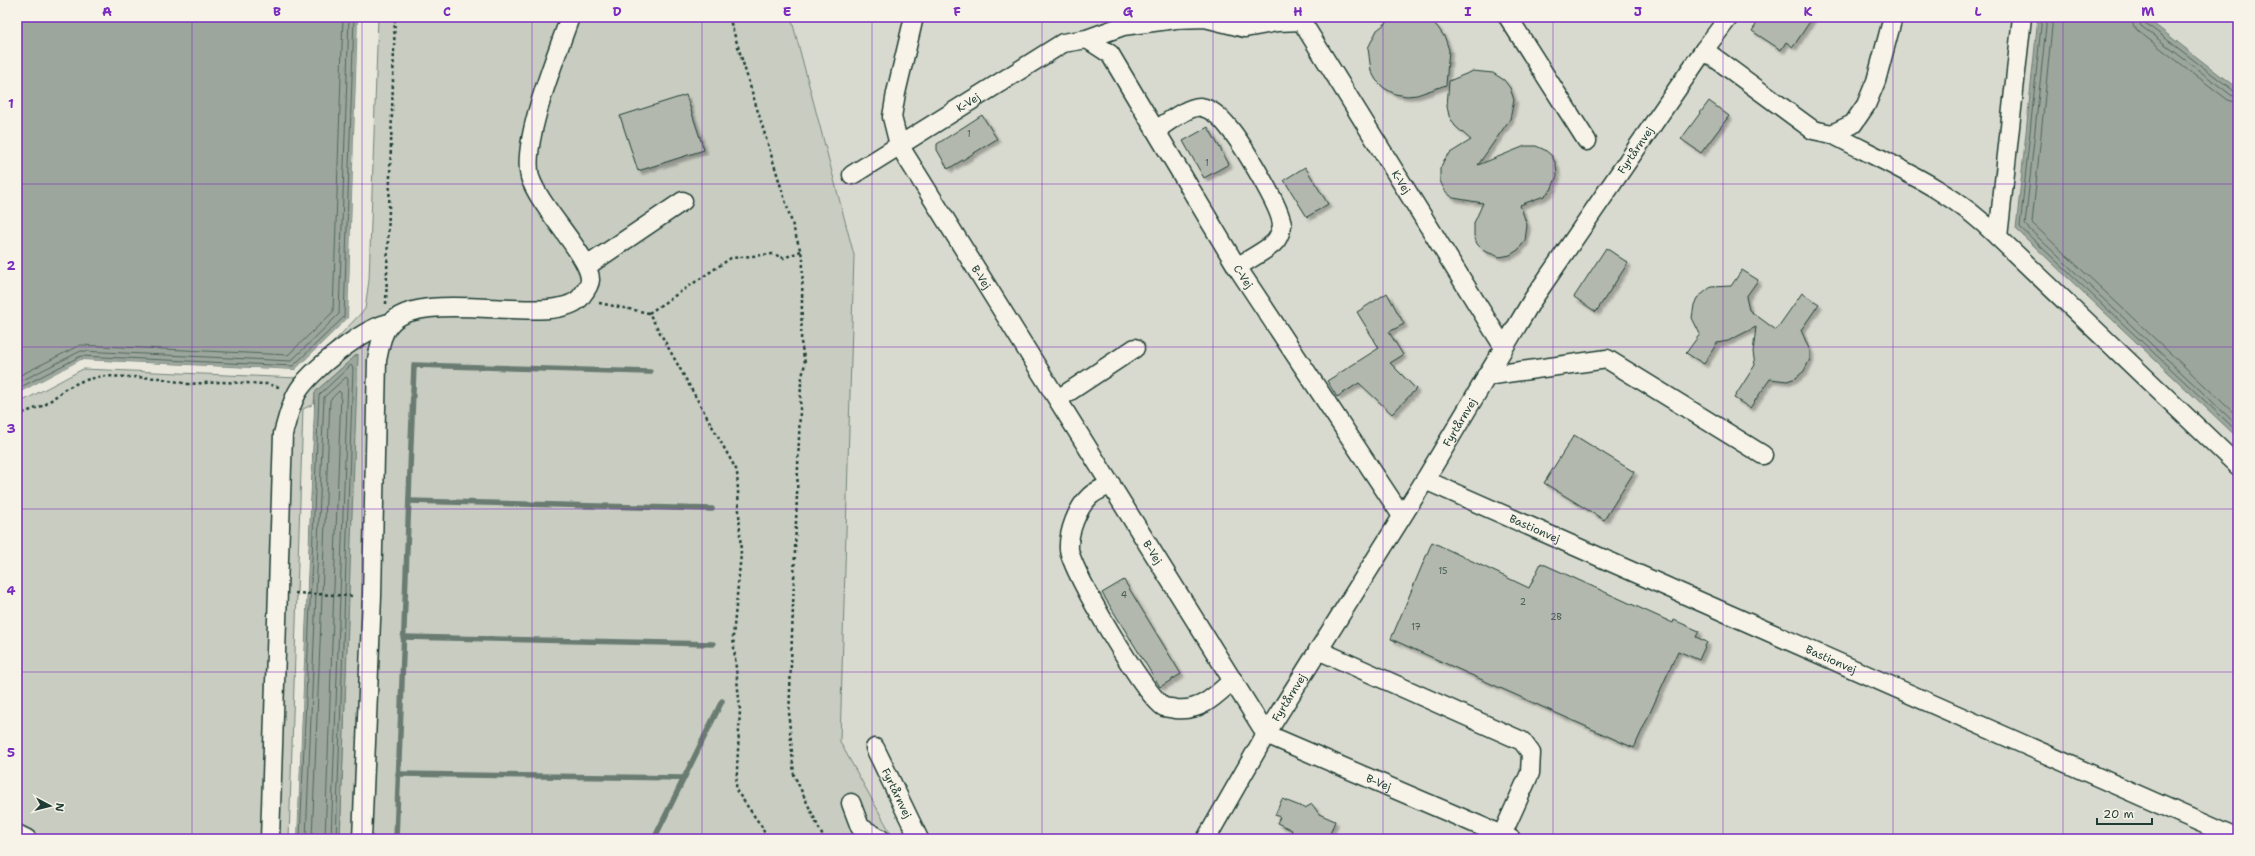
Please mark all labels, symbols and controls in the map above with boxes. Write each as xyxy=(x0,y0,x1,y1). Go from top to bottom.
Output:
text: A xyxy=(102,3,112,20)
text: B xyxy=(273,3,281,20)
text: C xyxy=(443,3,451,20)
text: D xyxy=(612,3,622,20)
text: E xyxy=(783,3,792,20)
text: F xyxy=(953,3,961,20)
text: G xyxy=(1123,3,1134,20)
text: H xyxy=(1293,3,1303,20)
text: I xyxy=(1464,3,1472,20)
text: J xyxy=(1634,3,1642,20)
text: K xyxy=(1804,3,1813,20)
text: L xyxy=(1974,3,1982,20)
text: M xyxy=(2141,3,2155,20)
street label: K-Vej xyxy=(954,89,983,115)
text: 1 xyxy=(8,95,14,112)
street label: Fyrtårnvej xyxy=(1614,123,1657,177)
house number: 1 xyxy=(967,128,971,140)
house number: 1 xyxy=(1205,157,1209,169)
street label: K-Vej xyxy=(1388,167,1414,197)
text: 2 xyxy=(6,257,16,274)
street label: B-Vej xyxy=(968,262,995,292)
street label: C-Vej xyxy=(1230,262,1257,292)
street label: Fyrtårnvej xyxy=(1439,395,1480,449)
text: 3 xyxy=(6,420,16,437)
street label: Bastionvej xyxy=(1507,511,1563,546)
street label: B-Vej xyxy=(1139,537,1166,567)
house number: 15 xyxy=(1438,565,1448,577)
text: 4 xyxy=(6,582,16,599)
house number: 4 xyxy=(1121,589,1127,601)
house number: 2 xyxy=(1520,596,1526,608)
house number: 2B xyxy=(1550,611,1562,623)
house number: 17 xyxy=(1411,621,1421,633)
street label: Bastionvej xyxy=(1803,642,1859,677)
street label: Fyrtårnvej xyxy=(1268,671,1310,724)
text: 5 xyxy=(7,744,15,761)
street label: Fyrtårnvej xyxy=(878,765,915,821)
street label: B-Vej xyxy=(1364,770,1394,794)
north arrow xyxy=(30,786,70,826)
scale bar xyxy=(2097,800,2152,826)
text: N xyxy=(51,802,67,813)
text: 20 m xyxy=(2103,806,2134,822)

